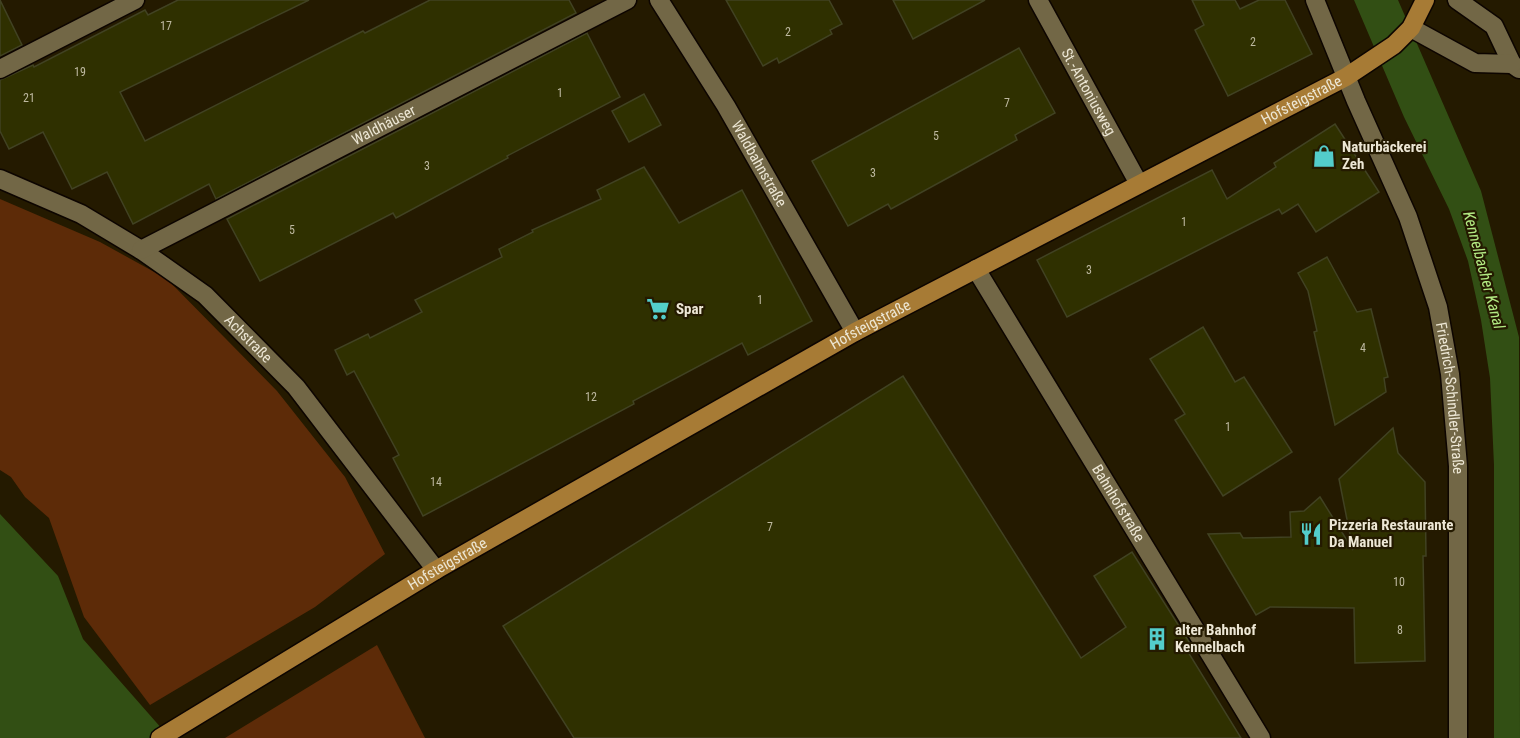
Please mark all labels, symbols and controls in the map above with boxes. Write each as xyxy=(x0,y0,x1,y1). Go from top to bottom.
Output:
house number: 17 xyxy=(160,19,172,33)
house number: 2 xyxy=(785,25,791,39)
house number: 2 xyxy=(1250,35,1256,49)
street label: St.-Antoniusweg xyxy=(1057,45,1120,139)
house number: 19 xyxy=(74,65,86,79)
street label: Hofsteigstraße xyxy=(1258,72,1345,129)
house number: 1 xyxy=(557,86,563,100)
house number: 21 xyxy=(23,91,35,105)
house number: 7 xyxy=(1004,96,1010,110)
street label: Waldhäuser xyxy=(349,101,419,149)
street label: Waldbahnstraße xyxy=(727,118,791,210)
house number: 5 xyxy=(933,129,939,143)
place label: Naturbäckerei Zeh xyxy=(1342,138,1427,173)
shop icon: Naturbäckerei Zeh xyxy=(1311,143,1337,169)
house number: 3 xyxy=(424,159,430,173)
house number: 3 xyxy=(870,166,876,180)
water label: Kennelbacher Kanal xyxy=(1459,209,1509,331)
house number: 1 xyxy=(1181,215,1187,229)
house number: 5 xyxy=(289,223,295,237)
house number: 3 xyxy=(1086,263,1092,277)
house number: 1 xyxy=(757,293,763,307)
supermarket icon: Spar xyxy=(645,296,671,322)
street label: Hofsteigstraße xyxy=(827,296,913,353)
place label: Spar xyxy=(676,300,704,318)
street label: Achstraße xyxy=(221,311,276,367)
street label: Friedrich-Schindler-Straße xyxy=(1432,321,1467,474)
house number: 4 xyxy=(1360,341,1366,355)
house number: 12 xyxy=(585,390,597,404)
house number: 1 xyxy=(1225,420,1231,434)
street label: Bahnhofstraße xyxy=(1088,461,1149,545)
house number: 14 xyxy=(430,475,442,489)
place label: Pizzeria Restaurante Da Manuel xyxy=(1329,516,1454,551)
house number: 7 xyxy=(767,520,773,534)
restaurant icon: Pizzeria Restaurante Da Manuel xyxy=(1298,521,1324,547)
street label: Hofsteigstraße xyxy=(405,534,490,594)
house number: 10 xyxy=(1393,575,1405,589)
place label: alter Bahnhof Kennelbach xyxy=(1175,621,1256,656)
house number: 8 xyxy=(1397,623,1403,637)
building icon: alter Bahnhof Kennelbach xyxy=(1144,626,1170,652)

